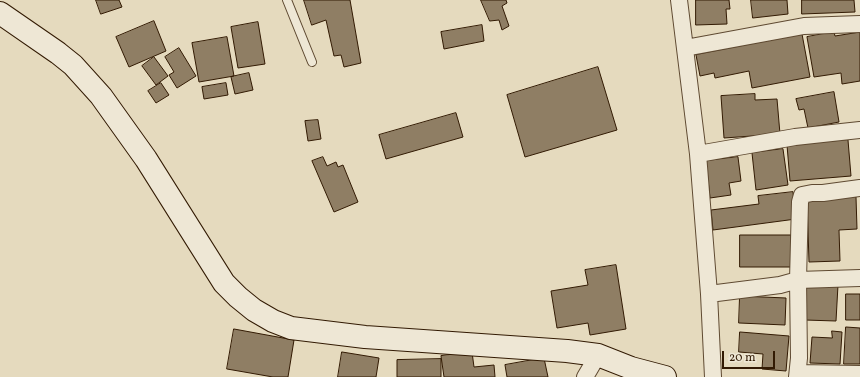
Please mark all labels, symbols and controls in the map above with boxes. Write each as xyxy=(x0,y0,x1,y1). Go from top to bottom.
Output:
scale bar xyxy=(724,343,777,369)
text: 20 m xyxy=(729,350,756,366)

